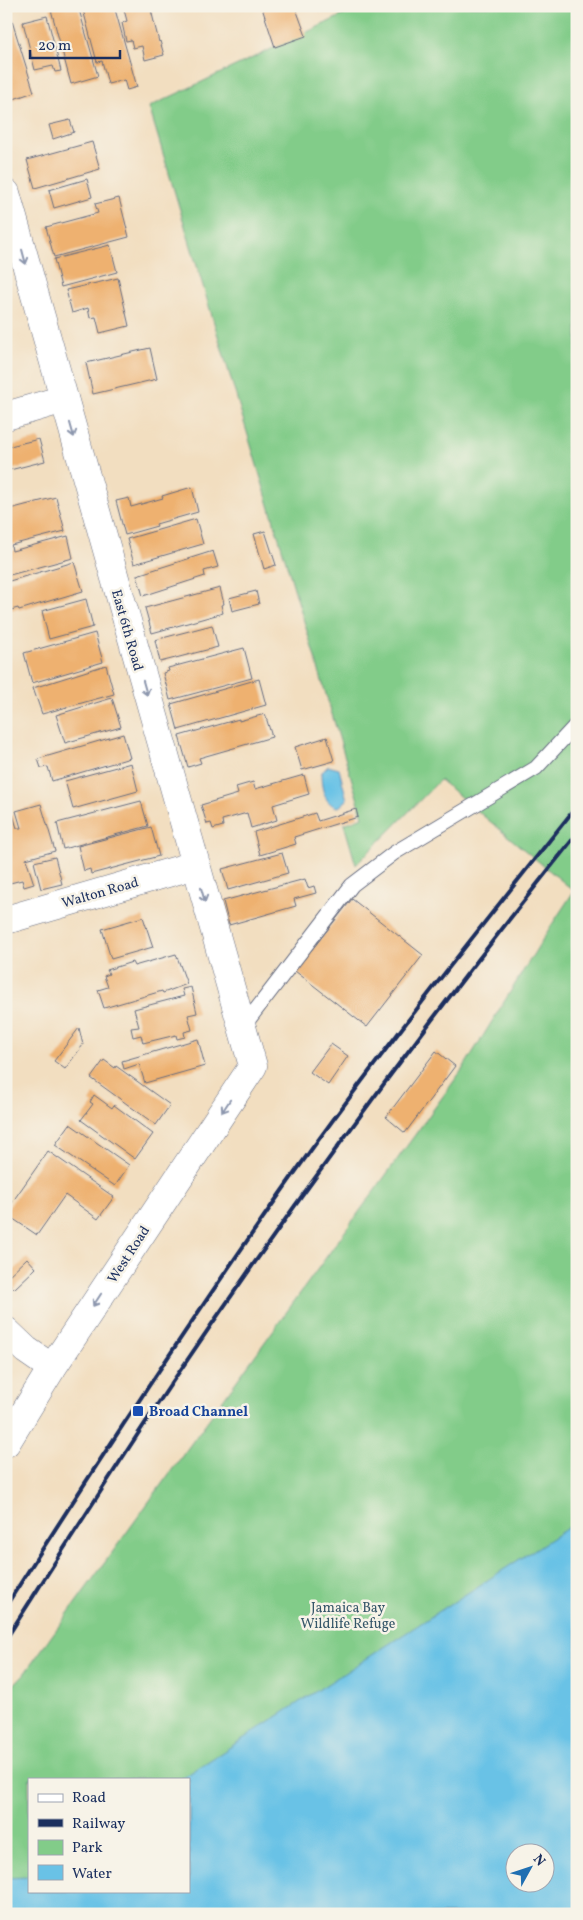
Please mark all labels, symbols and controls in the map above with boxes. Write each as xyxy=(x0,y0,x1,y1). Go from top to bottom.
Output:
scale bar xyxy=(30,28,120,60)
text: 20 m xyxy=(38,36,71,57)
one-way arrow xyxy=(20,249,29,265)
one-way arrow xyxy=(68,422,78,438)
street label: East 6th Road xyxy=(106,587,147,673)
one-way arrow xyxy=(140,679,150,695)
street label: Walton Road xyxy=(60,873,141,913)
one-way arrow xyxy=(199,886,209,902)
one-way arrow xyxy=(221,1099,231,1113)
street label: West Road xyxy=(104,1222,155,1287)
one-way arrow xyxy=(92,1293,102,1307)
place label: Broad Channel xyxy=(149,1403,248,1422)
marker: Broad Channel xyxy=(131,1404,145,1418)
park label: Jamaica Bay Wildlife Refuge xyxy=(301,1599,396,1634)
legend xyxy=(28,1778,190,1892)
text: Road xyxy=(72,1788,106,1809)
text: Railway xyxy=(72,1814,125,1835)
text: Park xyxy=(72,1838,103,1859)
north arrow xyxy=(506,1842,556,1892)
text: N xyxy=(528,1851,549,1871)
text: Water xyxy=(72,1864,112,1885)

